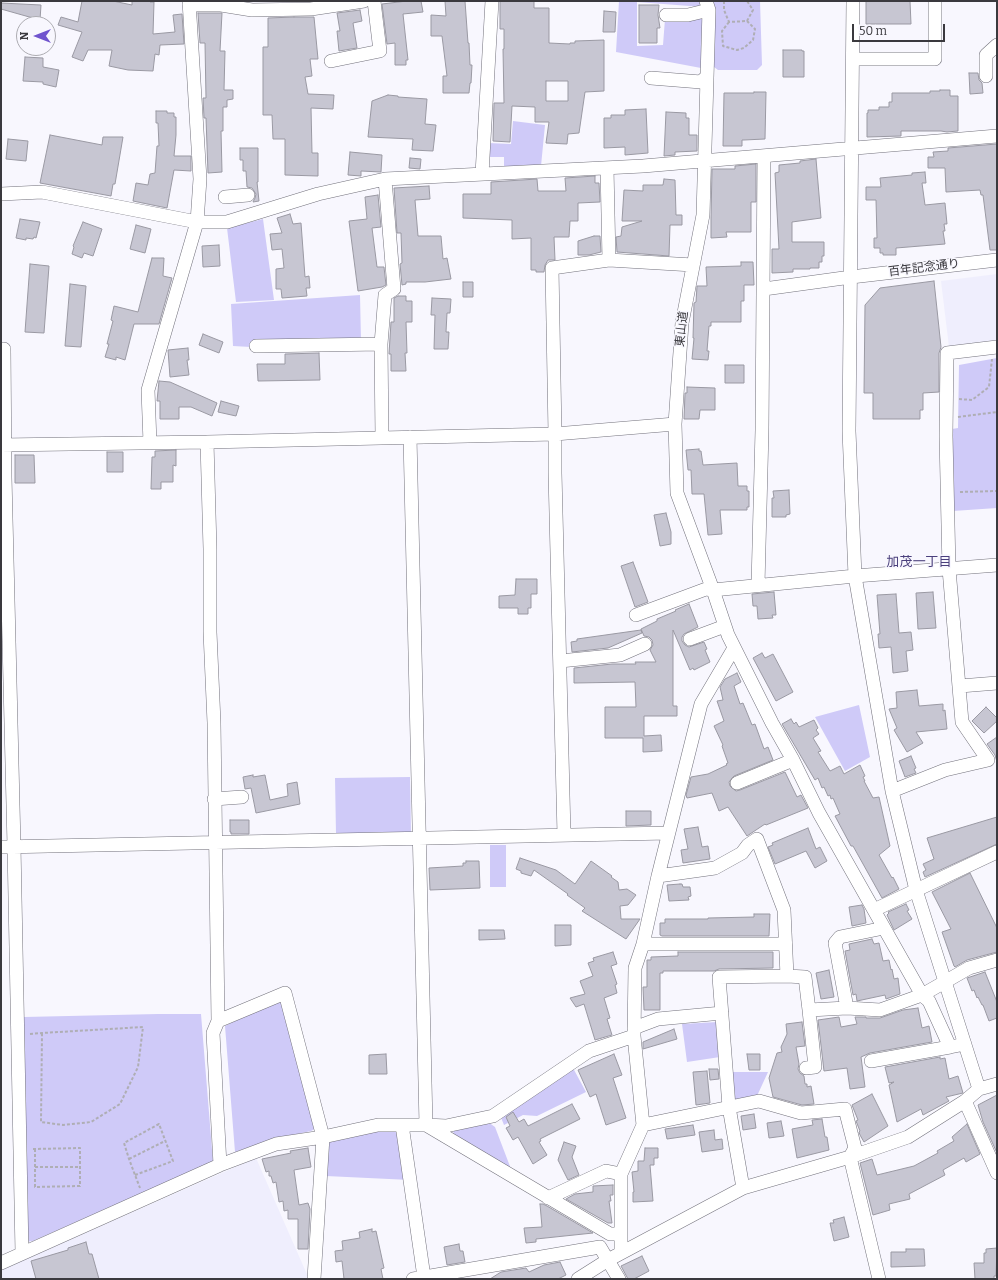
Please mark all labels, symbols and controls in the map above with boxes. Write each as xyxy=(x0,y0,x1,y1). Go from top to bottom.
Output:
north arrow xyxy=(16,16,56,56)
scale bar xyxy=(854,16,947,42)
text: 50 m xyxy=(859,24,887,38)
text: N xyxy=(18,32,31,40)
street label: 百年記念通り xyxy=(887,256,961,280)
street label: 東山道 xyxy=(673,310,691,348)
district label: 加茂一丁目 xyxy=(887,554,951,570)

